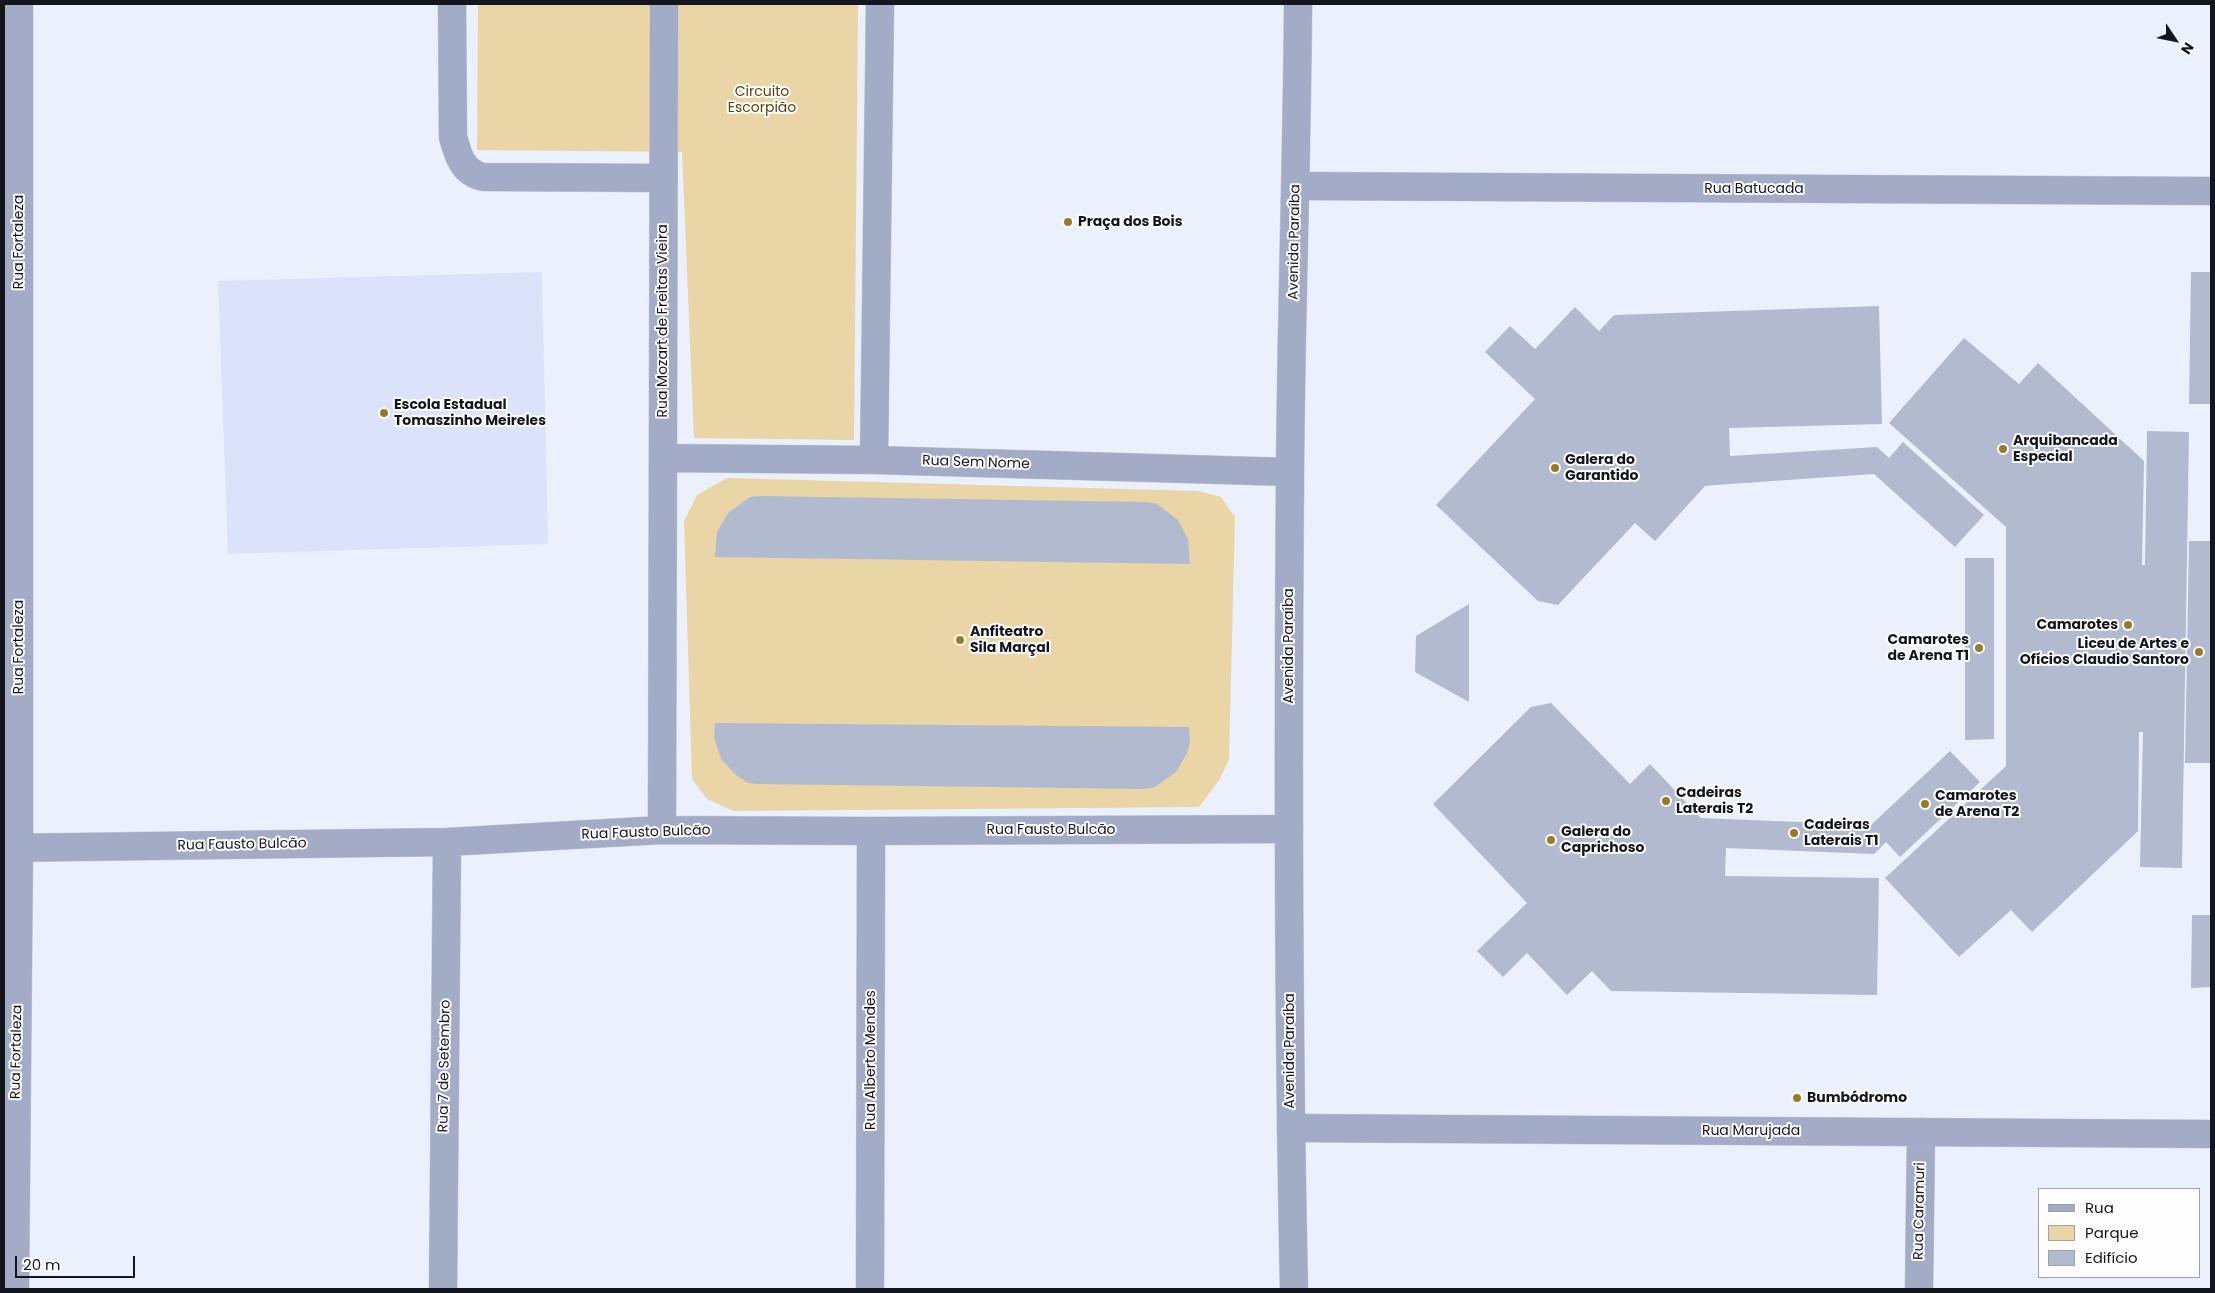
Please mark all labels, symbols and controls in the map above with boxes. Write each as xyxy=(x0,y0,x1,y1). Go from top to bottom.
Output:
north arrow xyxy=(2150,15,2200,65)
text: N xyxy=(2176,38,2199,58)
park label: Circuito Escorpião xyxy=(728,84,796,116)
street label: Rua Batucada xyxy=(1704,181,1804,197)
street label: Avenida Paraíba xyxy=(1286,184,1304,300)
street label: Rua Fortaleza xyxy=(11,195,27,289)
place label: Praça dos Bois xyxy=(1078,214,1182,230)
marker: Praça dos Bois xyxy=(1062,216,1074,228)
street label: Rua Mozart de Freitas Vieira xyxy=(655,224,671,418)
place label: Escola Estadual Tomaszinho Meireles xyxy=(394,397,546,430)
marker: Escola Estadual Tomaszinho Meireles xyxy=(378,407,390,419)
place label: Arquibancada Especial xyxy=(2013,433,2118,466)
marker: Arquibancada Especial xyxy=(1997,443,2009,455)
place label: Galera do Garantido xyxy=(1565,452,1638,484)
street label: Rua Sem Nome xyxy=(922,453,1030,473)
marker: Galera do Garantido xyxy=(1549,462,1561,474)
street label: Avenida Paraíba xyxy=(1281,588,1297,704)
street label: Rua Fortaleza xyxy=(11,600,27,694)
place label: Camarotes xyxy=(2036,617,2118,633)
marker: Camarotes xyxy=(2122,619,2134,631)
place label: Anfiteatro Sila Marçal xyxy=(970,624,1050,656)
place label: Camarotes de Arena T1 xyxy=(1887,632,1969,664)
marker: Anfiteatro Sila Marçal xyxy=(954,634,966,646)
place label: Liceu de Artes e Ofícios Claudio Santoro xyxy=(2020,636,2189,669)
marker: Camarotes de Arena T1 xyxy=(1973,642,1985,654)
marker: Liceu de Artes e Ofícios Claudio Santoro xyxy=(2193,646,2205,658)
place label: Cadeiras Laterais T2 xyxy=(1676,785,1753,818)
place label: Camarotes de Arena T2 xyxy=(1935,788,2019,820)
marker: Cadeiras Laterais T2 xyxy=(1660,795,1672,807)
marker: Camarotes de Arena T2 xyxy=(1919,798,1931,810)
place label: Cadeiras Laterais T1 xyxy=(1804,817,1878,850)
street label: Rua Fausto Bulcão xyxy=(581,822,711,844)
street label: Rua Fausto Bulcão xyxy=(986,822,1116,838)
place label: Galera do Caprichoso xyxy=(1561,824,1644,856)
marker: Cadeiras Laterais T1 xyxy=(1788,827,1800,839)
marker: Galera do Caprichoso xyxy=(1545,834,1557,846)
street label: Rua Fausto Bulcão xyxy=(177,835,307,855)
street label: Rua Alberto Mendes xyxy=(863,990,879,1130)
street label: Avenida Paraíba xyxy=(1282,993,1298,1109)
street label: Rua 7 de Setembro xyxy=(435,1000,455,1132)
street label: Rua Fortaleza xyxy=(8,1005,26,1099)
place label: Bumbódromo xyxy=(1807,1090,1907,1106)
marker: Bumbódromo xyxy=(1791,1092,1803,1104)
street label: Rua Marujada xyxy=(1702,1123,1800,1139)
street label: Rua Caramuri xyxy=(1911,1162,1929,1260)
legend xyxy=(2038,1188,2200,1278)
text: Rua xyxy=(2085,1197,2114,1218)
text: Parque xyxy=(2085,1222,2138,1243)
scale bar xyxy=(18,1246,138,1278)
text: Edifício xyxy=(2085,1247,2138,1268)
text: 20 m xyxy=(23,1254,61,1275)

